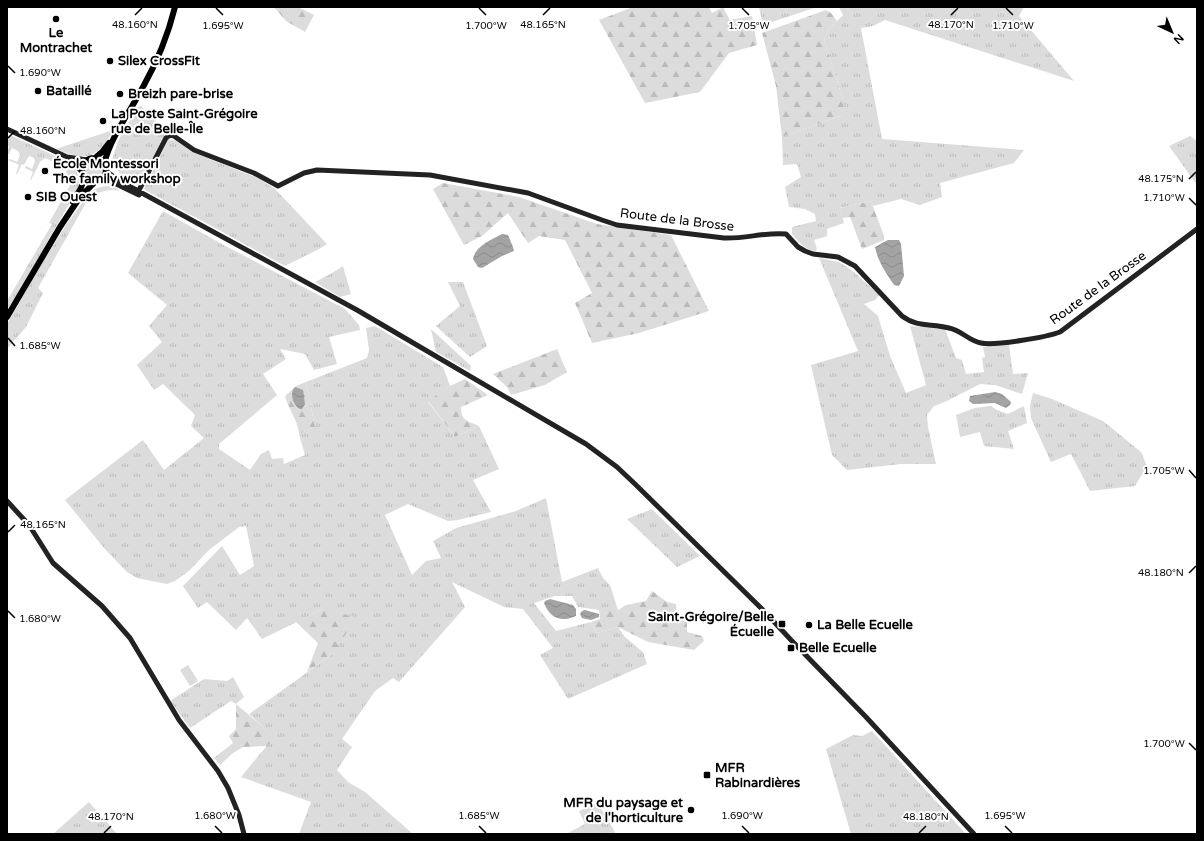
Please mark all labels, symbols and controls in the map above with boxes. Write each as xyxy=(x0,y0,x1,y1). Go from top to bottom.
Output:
north arrow xyxy=(1152,12,1192,52)
marker: Le Montrachet xyxy=(51,14,61,24)
text: 48.160°N xyxy=(112,19,158,31)
text: 48.165°N xyxy=(520,19,566,31)
text: 48.170°N xyxy=(928,19,974,31)
text: 1.695°W xyxy=(202,20,244,32)
text: 1.700°W xyxy=(465,20,507,32)
text: 1.705°W xyxy=(728,20,770,32)
text: 1.710°W xyxy=(992,20,1034,32)
place label: Le Montrachet xyxy=(20,25,92,56)
text: N xyxy=(1171,31,1186,47)
place label: Silex CrossFit xyxy=(118,53,200,69)
marker: Silex CrossFit xyxy=(105,56,115,66)
text: 1.690°W xyxy=(19,67,61,79)
place label: Bataillé xyxy=(46,83,92,99)
marker: Bataillé xyxy=(33,86,43,96)
place label: Breizh pare-brise xyxy=(128,86,234,102)
marker: Breizh pare-brise xyxy=(115,89,125,99)
place label: La Poste Saint-Grégoire rue de Belle-Île xyxy=(111,106,258,137)
marker: La Poste Saint-Grégoire rue de Belle-Île xyxy=(98,116,108,126)
text: 48.160°N xyxy=(20,125,66,137)
place label: École Montessori The family workshop xyxy=(52,155,181,187)
marker: École Montessori The family workshop xyxy=(40,166,50,176)
text: 48.175°N xyxy=(1138,173,1184,185)
place label: SIB Ouest xyxy=(36,189,97,205)
marker: SIB Ouest xyxy=(23,192,33,202)
text: 1.710°W xyxy=(1143,192,1185,204)
street label: Route de la Brosse xyxy=(619,205,735,235)
street label: Route de la Brosse xyxy=(1047,248,1149,328)
text: 1.685°W xyxy=(19,340,61,352)
text: 1.705°W xyxy=(1143,465,1185,477)
text: 48.165°N xyxy=(20,519,66,531)
text: 48.180°N xyxy=(1138,567,1184,579)
place label: Saint-Grégoire/Belle Écuelle xyxy=(648,609,775,640)
text: 1.680°W xyxy=(19,613,61,625)
place label: La Belle Ecuelle xyxy=(817,617,913,633)
marker: Saint-Grégoire/Belle Écuelle xyxy=(777,619,787,629)
marker: La Belle Ecuelle xyxy=(804,620,814,630)
place label: Belle Ecuelle xyxy=(799,640,877,656)
marker: Belle Ecuelle xyxy=(786,643,796,653)
text: 1.700°W xyxy=(1143,738,1185,750)
place label: MFR Rabinardières xyxy=(715,760,800,791)
marker: MFR Rabinardières xyxy=(702,770,712,780)
place label: MFR du paysage et de l'horticulture xyxy=(563,795,684,826)
marker: MFR du paysage et de l'horticulture xyxy=(686,805,696,815)
text: 1.680°W xyxy=(194,810,236,822)
text: 1.685°W xyxy=(458,810,500,822)
text: 1.690°W xyxy=(721,810,763,822)
text: 1.695°W xyxy=(984,810,1026,822)
text: 48.170°N xyxy=(88,811,134,823)
text: 48.180°N xyxy=(903,811,949,823)

